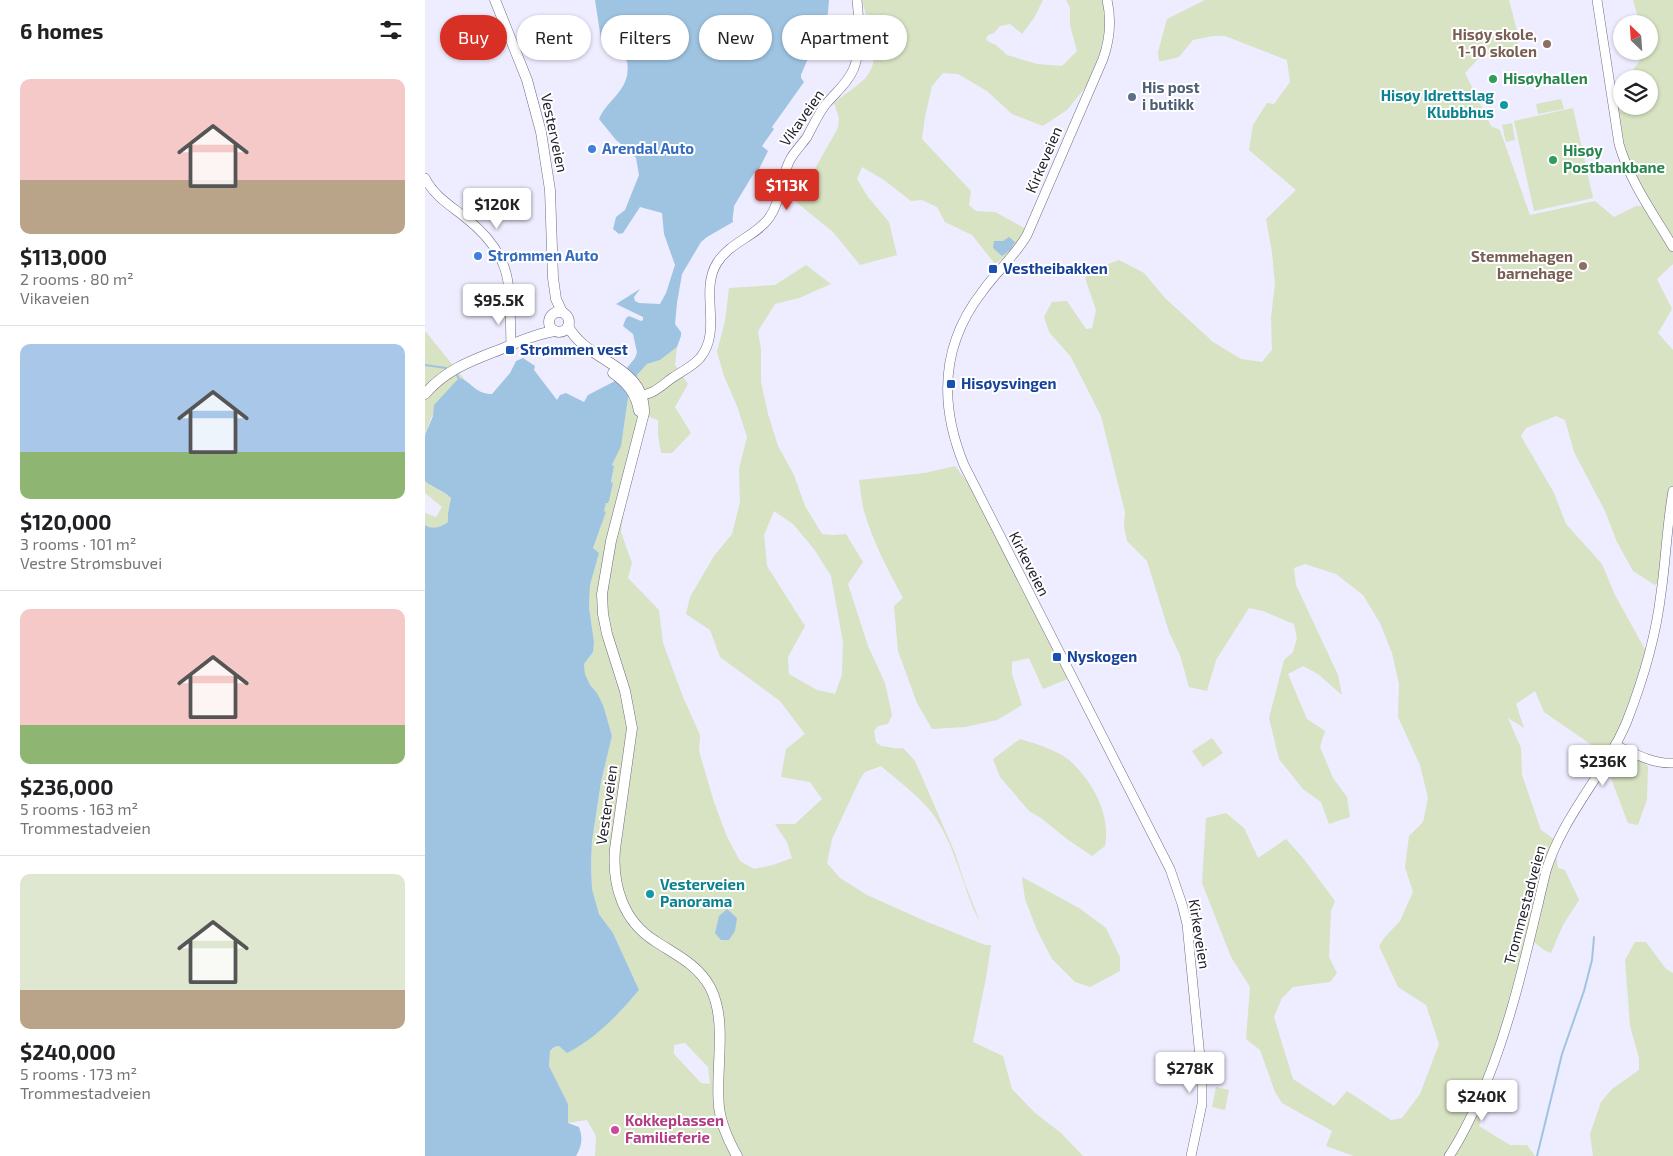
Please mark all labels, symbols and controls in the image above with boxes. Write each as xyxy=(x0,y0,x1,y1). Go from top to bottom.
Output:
chip: Buy xyxy=(440,15,507,60)
chip: Rent xyxy=(517,15,591,60)
chip: Filters xyxy=(601,15,689,60)
chip: New xyxy=(699,15,772,60)
chip: Apartment xyxy=(782,15,907,60)
north arrow xyxy=(1613,15,1657,60)
map controls xyxy=(1613,15,1658,115)
icon: filters xyxy=(377,16,405,44)
text: 6 homes xyxy=(20,18,103,43)
place label: Hisøy skole, 1-10 skolen xyxy=(1452,25,1537,60)
marker: Hisøy skole, 1-10 skolen xyxy=(1541,38,1553,50)
place label: Hisøyhallen xyxy=(1503,69,1588,88)
button: layers xyxy=(1613,70,1658,115)
marker: Hisøyhallen xyxy=(1487,73,1499,85)
place label: His post i butikk xyxy=(1142,78,1200,113)
street label: Vikaveien xyxy=(775,86,827,149)
place label: Hisøy Idrettslag Klubbhus xyxy=(1381,86,1494,121)
marker: His post i butikk xyxy=(1126,91,1138,103)
street label: Vesterveien xyxy=(538,92,572,174)
marker: Hisøy Idrettslag Klubbhus xyxy=(1498,99,1510,111)
icon: home xyxy=(168,111,258,201)
street label: Kirkeveien xyxy=(1021,124,1065,196)
place label: Arendal Auto xyxy=(602,139,694,157)
place label: Hisøy Postbankbane xyxy=(1563,141,1665,176)
marker: Arendal Auto xyxy=(586,143,598,155)
marker: Hisøy Postbankbane xyxy=(1547,154,1559,166)
pin: $113K xyxy=(752,168,822,211)
text: $113K xyxy=(766,175,808,194)
pin: $120K xyxy=(462,188,532,230)
text: $120K xyxy=(474,194,520,213)
text: $113,000 xyxy=(20,244,107,269)
place label: Strømmen Auto xyxy=(488,246,599,264)
place label: Stemmehagen barnehage xyxy=(1471,247,1573,282)
marker: Strømmen Auto xyxy=(472,250,484,262)
place label: Vestheibakken xyxy=(1003,259,1108,277)
marker: Stemmehagen barnehage xyxy=(1577,260,1589,272)
marker: Vestheibakken xyxy=(987,263,999,275)
text: 2 rooms · 80 m² xyxy=(20,269,134,288)
pin: $95.5K xyxy=(458,284,540,326)
text: Vikaveien xyxy=(20,288,89,307)
text: $95.5K xyxy=(474,290,524,309)
place label: Strømmen vest xyxy=(520,340,628,358)
marker: Strømmen vest xyxy=(504,344,516,356)
place label: Hisøysvingen xyxy=(961,374,1056,393)
icon: home xyxy=(168,377,258,467)
marker: Hisøysvingen xyxy=(945,378,957,390)
text: $120,000 xyxy=(20,509,112,534)
street label: Kirkeveien xyxy=(1006,528,1054,599)
text: 3 rooms · 101 m² xyxy=(20,534,137,553)
text: Vestre Strømsbuvei xyxy=(20,553,162,572)
icon: home xyxy=(168,642,258,732)
place label: Nyskogen xyxy=(1067,647,1137,666)
marker: Nyskogen xyxy=(1051,651,1063,663)
pin: $236K xyxy=(1568,744,1638,787)
text: $236K xyxy=(1579,751,1627,770)
street label: Vesterveien xyxy=(591,764,621,846)
text: $236,000 xyxy=(20,774,114,799)
text: 5 rooms · 163 m² xyxy=(20,799,138,818)
text: Trommestadveien xyxy=(20,818,151,837)
street label: Trommestadveien xyxy=(1499,843,1549,966)
place label: Vesterveien Panorama xyxy=(660,875,745,910)
marker: Vesterveien Panorama xyxy=(644,888,656,900)
street label: Kirkeveien xyxy=(1186,898,1214,970)
icon: home xyxy=(168,907,258,997)
text: $240,000 xyxy=(20,1039,116,1064)
pin: $278K xyxy=(1155,1052,1225,1094)
text: $278K xyxy=(1166,1058,1214,1077)
text: 5 rooms · 173 m² xyxy=(20,1064,137,1083)
pin: $240K xyxy=(1447,1080,1517,1122)
text: Trommestadveien xyxy=(20,1083,151,1102)
text: $240K xyxy=(1457,1086,1507,1105)
place label: Kokkeplassen Familieferie xyxy=(625,1111,724,1146)
marker: Kokkeplassen Familieferie xyxy=(609,1124,621,1136)

